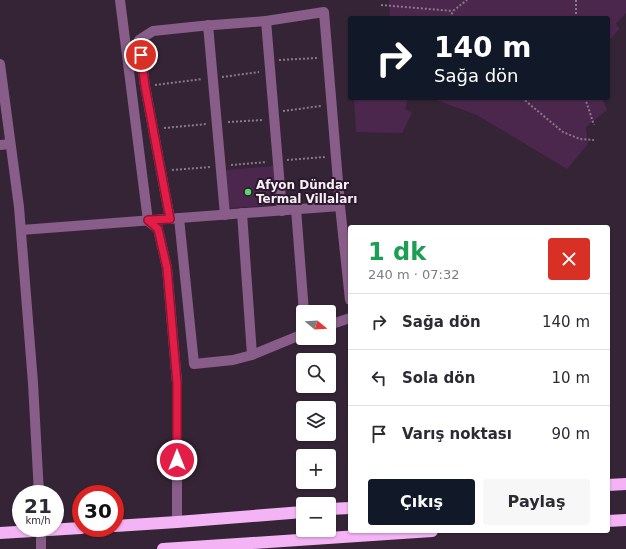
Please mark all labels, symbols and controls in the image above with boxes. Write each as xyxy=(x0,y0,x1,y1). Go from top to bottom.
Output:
text: 140 m xyxy=(434,31,531,64)
icon: right xyxy=(368,32,420,84)
pin xyxy=(124,38,158,72)
icon: arrive xyxy=(130,44,152,66)
text: Sağa dön xyxy=(434,65,518,86)
place label: Afyon Dündar Termal Villaları xyxy=(256,178,357,206)
marker: Afyon Dündar Termal Villaları xyxy=(243,187,253,197)
text: 1 dk xyxy=(368,238,426,266)
button: close xyxy=(548,238,590,280)
text: 240 m · 07:32 xyxy=(368,267,459,282)
north arrow xyxy=(296,305,336,345)
map controls xyxy=(296,305,336,537)
icon: right xyxy=(368,311,390,333)
text: Sağa dön xyxy=(402,313,481,331)
text: 140 m xyxy=(542,313,590,331)
button: search xyxy=(296,353,336,393)
icon: left xyxy=(368,367,390,389)
text: Sola dön xyxy=(402,369,475,387)
text: 10 m xyxy=(552,369,590,387)
button: layers xyxy=(296,401,336,441)
icon: arrive xyxy=(368,423,390,445)
text: Varış noktası xyxy=(402,425,512,443)
text: 90 m xyxy=(552,425,590,443)
position arrow xyxy=(156,439,198,481)
button: + xyxy=(296,449,336,489)
button: Çıkış xyxy=(368,479,475,525)
button: Paylaş xyxy=(483,479,590,525)
speed limit sign: 30 xyxy=(72,485,124,537)
text: 21 xyxy=(24,494,52,518)
button: − xyxy=(296,497,336,537)
text: km/h xyxy=(25,515,51,526)

